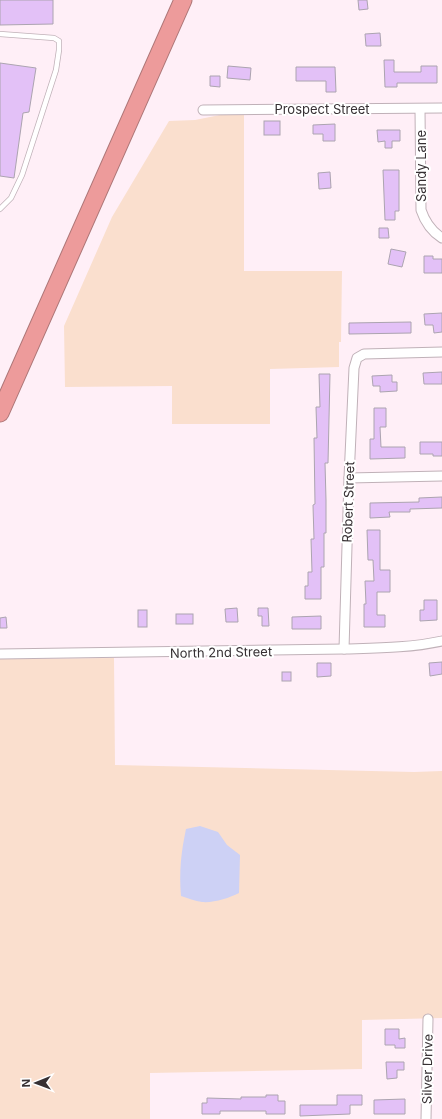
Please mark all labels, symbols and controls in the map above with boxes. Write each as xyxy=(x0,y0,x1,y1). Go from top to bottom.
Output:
street label: Prospect Street xyxy=(274,101,370,117)
street label: Sandy Lane xyxy=(413,130,429,202)
street label: Robert Street xyxy=(339,461,357,543)
street label: North 2nd Street xyxy=(170,643,272,661)
street label: Silver Drive xyxy=(418,1034,436,1104)
north arrow xyxy=(16,1063,56,1103)
text: N xyxy=(19,1079,33,1087)

